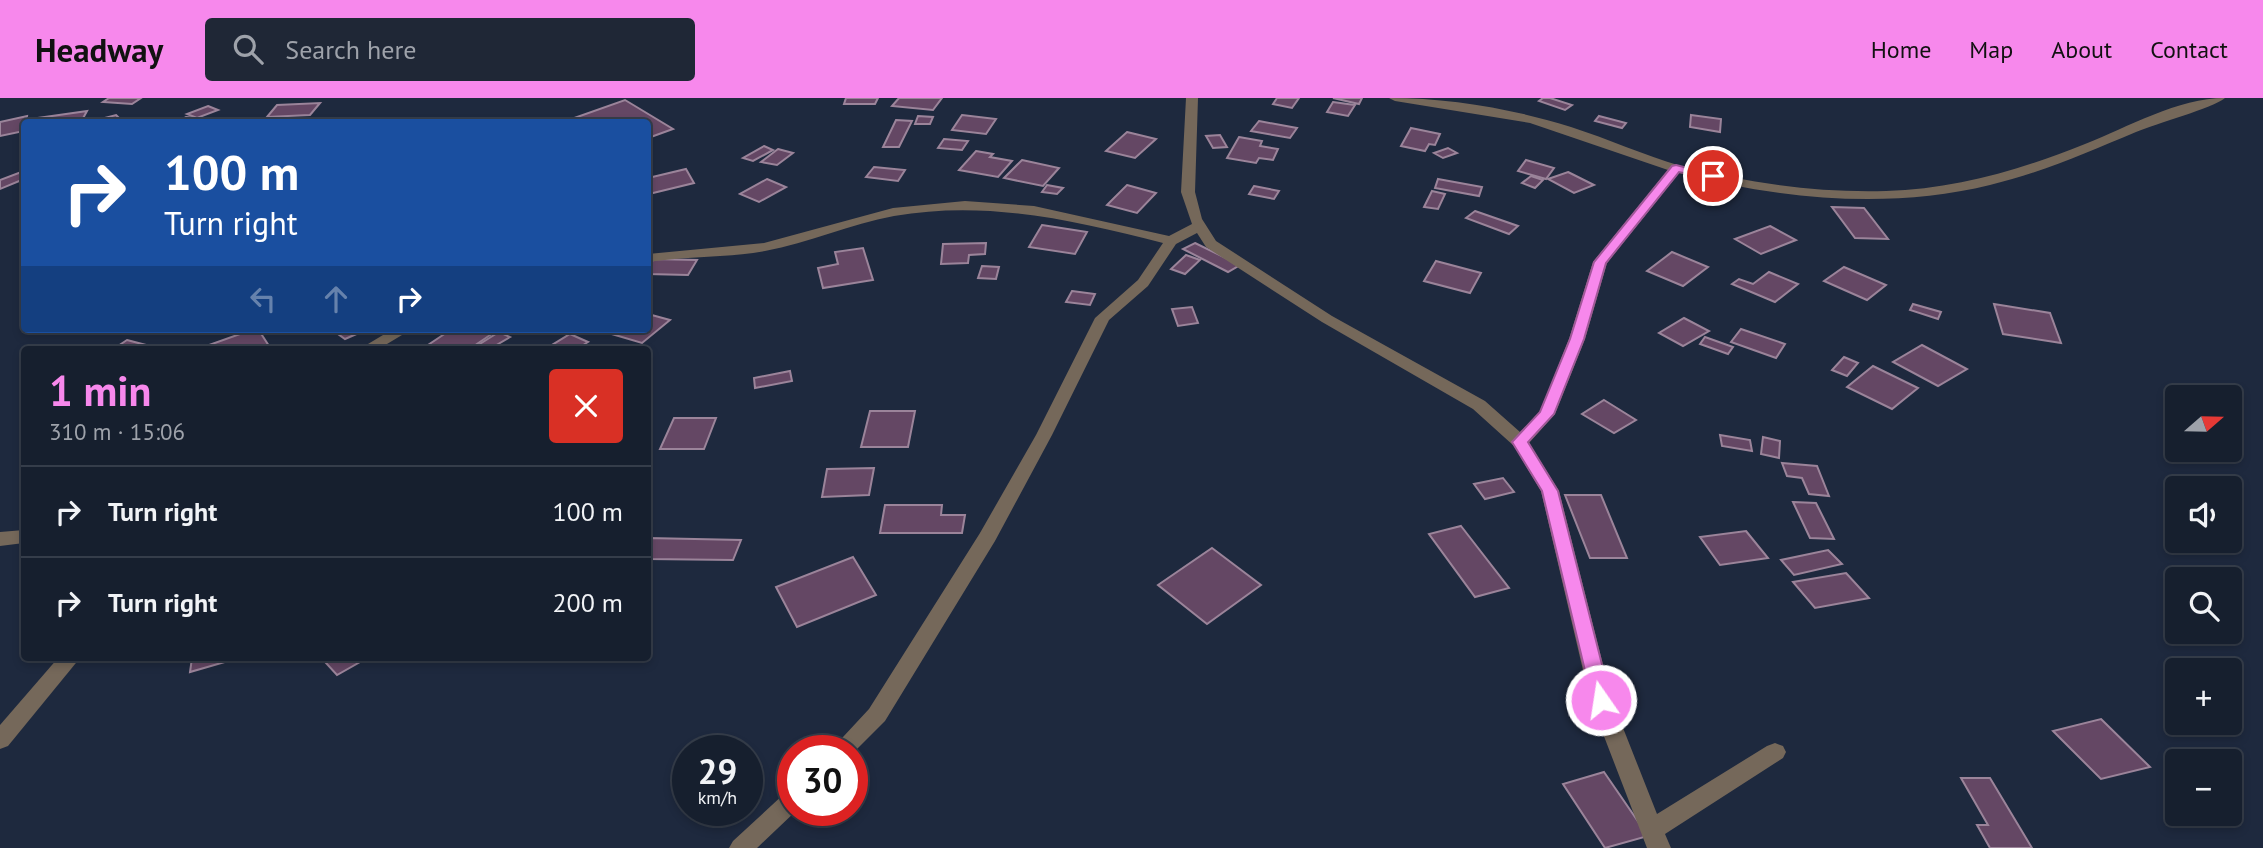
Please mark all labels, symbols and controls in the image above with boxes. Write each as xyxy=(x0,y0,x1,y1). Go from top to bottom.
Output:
search box xyxy=(205,18,695,81)
text: Headway xyxy=(35,28,163,71)
icon: search xyxy=(229,30,267,68)
text: Search here xyxy=(285,33,416,66)
text: Home xyxy=(1871,34,1931,65)
text: Map xyxy=(1969,34,2013,65)
text: About xyxy=(2051,34,2112,65)
text: Contact xyxy=(2150,34,2228,65)
text: 100 m xyxy=(164,140,299,204)
pin xyxy=(1683,146,1743,206)
icon: right xyxy=(49,147,140,238)
icon: arrive xyxy=(1694,157,1732,195)
text: Turn right xyxy=(164,202,298,244)
icon: left xyxy=(244,280,282,318)
icon: ahead xyxy=(317,280,355,318)
icon: right xyxy=(390,280,428,318)
text: 1 min xyxy=(49,363,151,418)
button: close xyxy=(549,369,623,443)
north arrow xyxy=(2165,385,2242,462)
map controls xyxy=(2165,385,2242,826)
text: 310 m · 15:06 xyxy=(49,417,185,446)
button: sound xyxy=(2165,476,2242,553)
icon: right xyxy=(49,493,87,531)
text: Turn right xyxy=(108,495,217,528)
text: 100 m xyxy=(552,495,623,528)
button: search xyxy=(2165,567,2242,644)
icon: right xyxy=(49,584,87,622)
text: Turn right xyxy=(108,586,217,619)
text: 200 m xyxy=(552,586,623,619)
button: + xyxy=(2165,658,2242,735)
position arrow xyxy=(1564,663,1638,737)
speed limit sign: 30 xyxy=(777,735,868,826)
text: 29 xyxy=(698,748,737,794)
button: − xyxy=(2165,749,2242,826)
text: km/h xyxy=(698,786,737,809)

